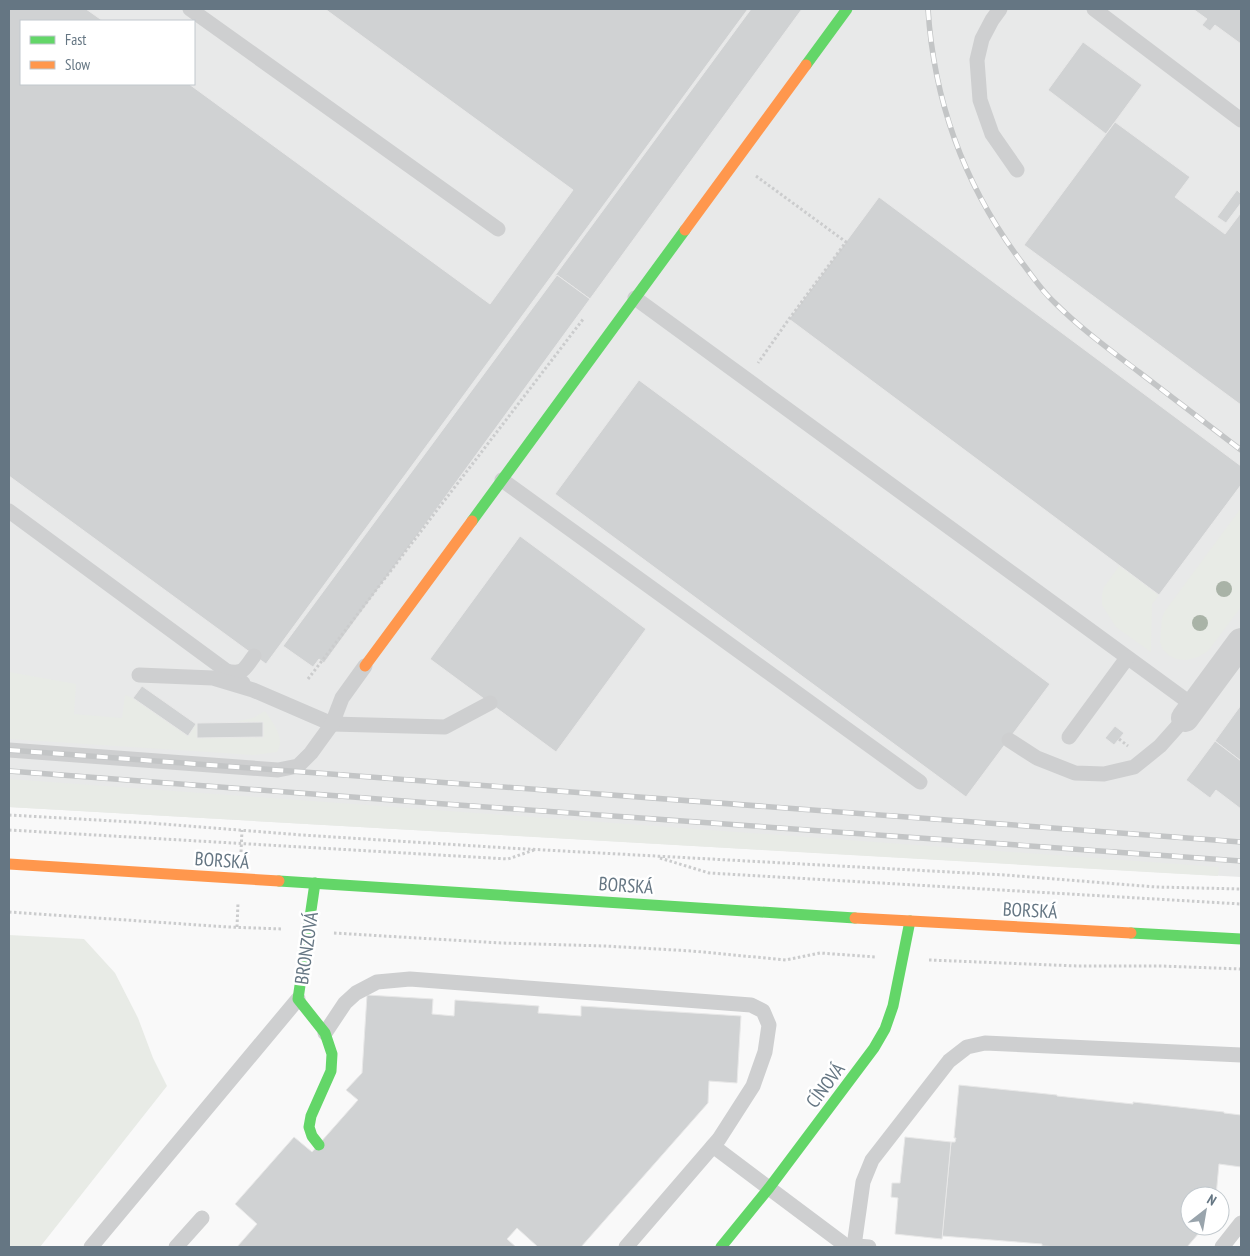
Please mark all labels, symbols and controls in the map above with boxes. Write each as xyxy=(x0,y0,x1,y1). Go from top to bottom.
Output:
legend xyxy=(20,20,195,85)
text: Fast xyxy=(65,30,86,49)
text: Slow xyxy=(65,55,90,74)
street label: BORSKÁ xyxy=(194,846,250,874)
street label: BORSKÁ xyxy=(598,871,654,899)
street label: BORSKÁ xyxy=(1002,897,1058,923)
street label: BRONZOVÁ xyxy=(289,910,323,986)
street label: CÍNOVÁ xyxy=(800,1058,850,1112)
north arrow xyxy=(1180,1186,1230,1236)
text: N xyxy=(1204,1190,1220,1210)

